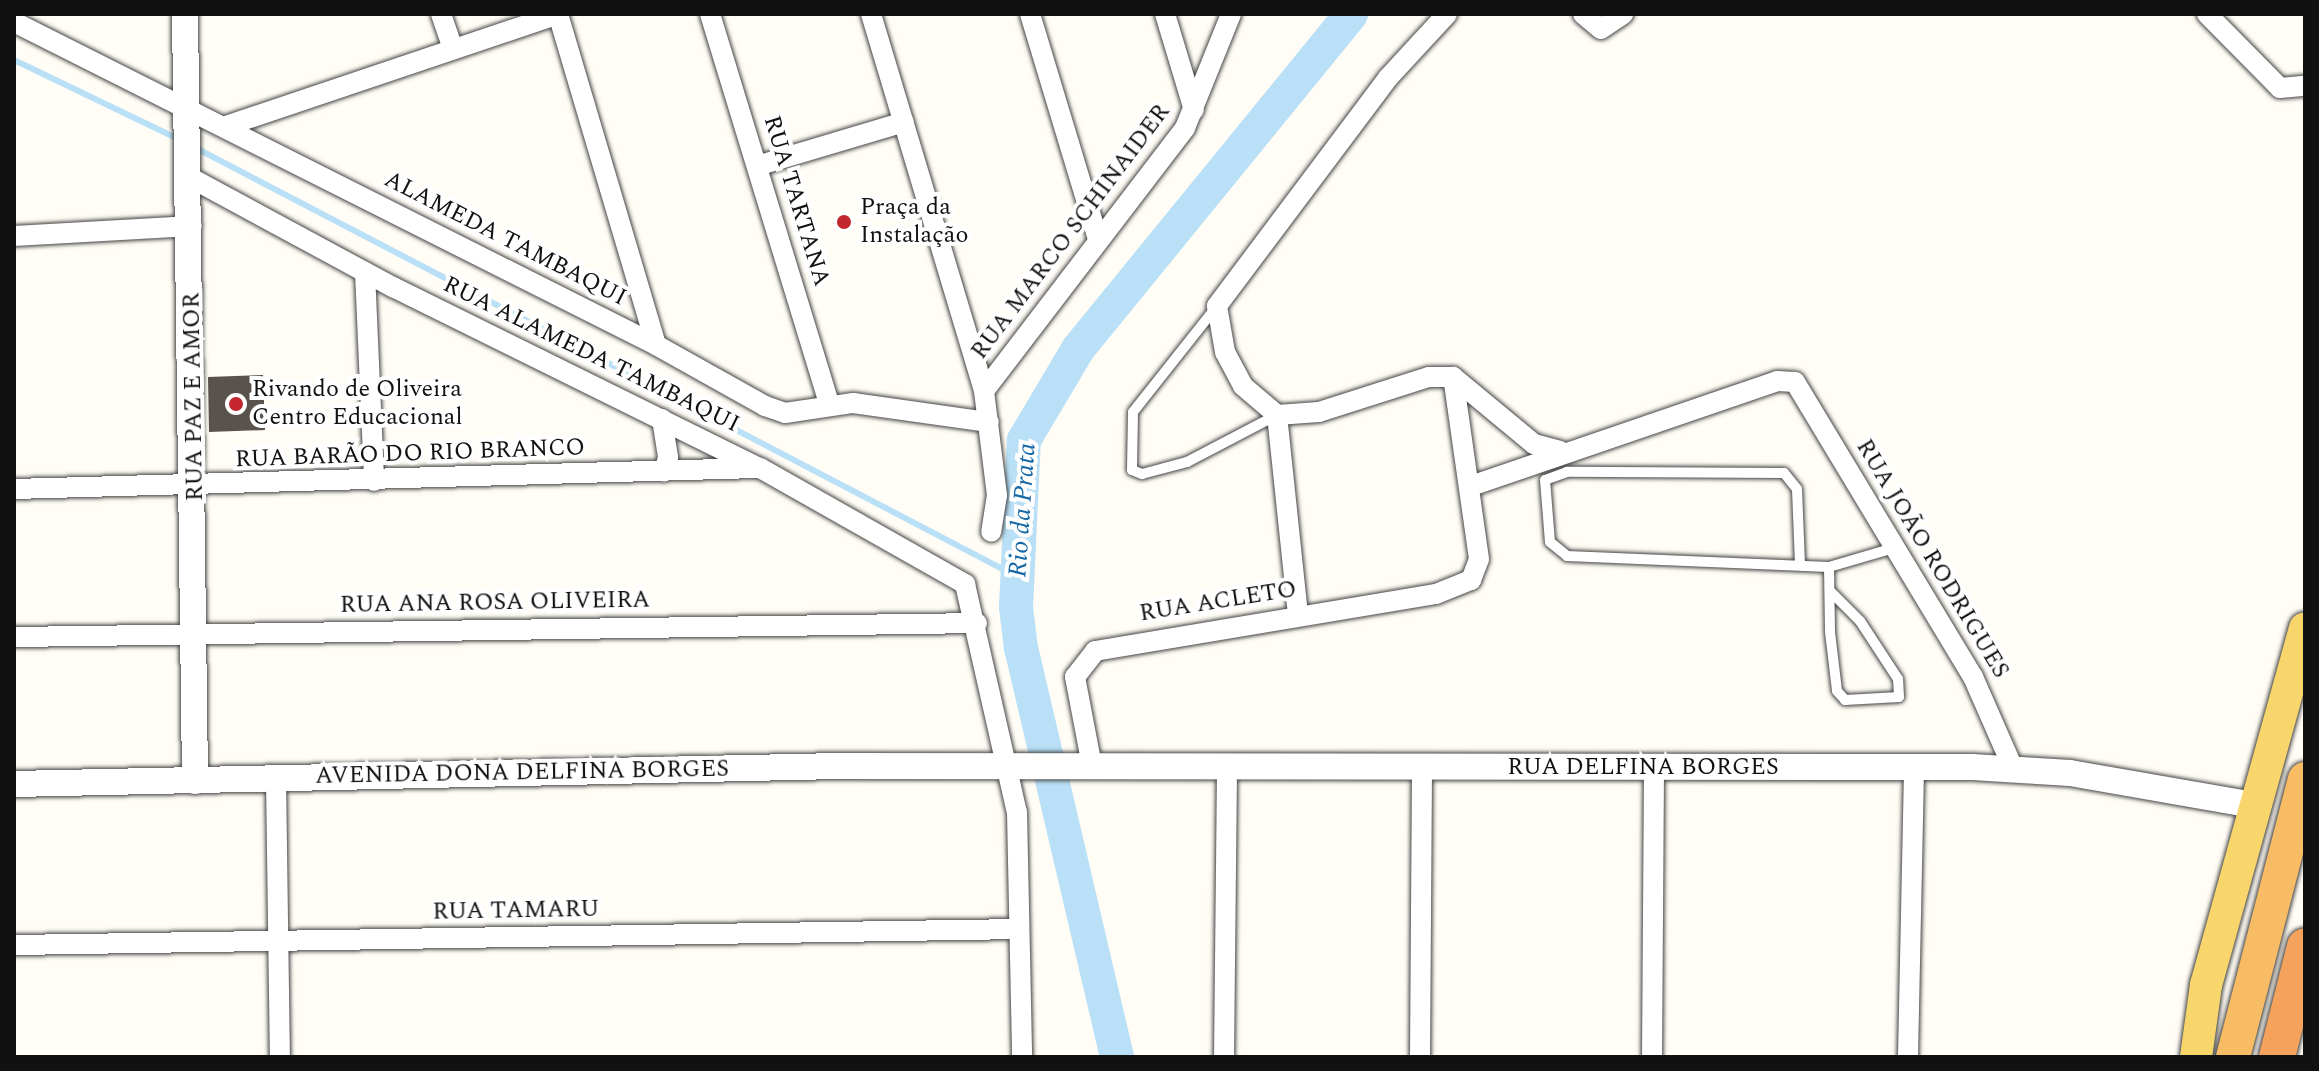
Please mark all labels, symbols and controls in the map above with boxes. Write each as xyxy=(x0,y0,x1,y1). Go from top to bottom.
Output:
street label: RUA MARCO SCHINAIDER xyxy=(965,99,1177,365)
street label: RUA TARTANA xyxy=(756,112,836,290)
street label: ALAMEDA TAMBAQUI xyxy=(379,165,631,313)
place label: Praça da Instalação xyxy=(860,194,969,250)
marker: Praça da Instalação xyxy=(835,213,853,231)
street label: RUA ALAMEDA TAMBAQUI xyxy=(438,271,744,439)
street label: RUA PAZ E AMOR xyxy=(178,293,210,501)
place label: Rivando de Oliveira Centro Educacional xyxy=(252,376,462,432)
marker: Rivando de Oliveira Centro Educacional xyxy=(227,395,245,413)
street label: RUA BARÃO DO RIO BRANCO xyxy=(235,433,585,475)
street label: RUA JOÃO RODRIGUES xyxy=(1849,434,2015,684)
water label: Rio da Prata xyxy=(1003,442,1043,578)
street label: RUA ACLETO xyxy=(1137,575,1299,629)
street label: RUA ANA ROSA OLIVEIRA xyxy=(340,586,650,620)
street label: RUA DELFINA BORGES xyxy=(1507,754,1779,782)
street label: AVENIDA DONA DELFINA BORGES xyxy=(315,755,729,791)
street label: RUA TAMARU xyxy=(432,895,600,927)

